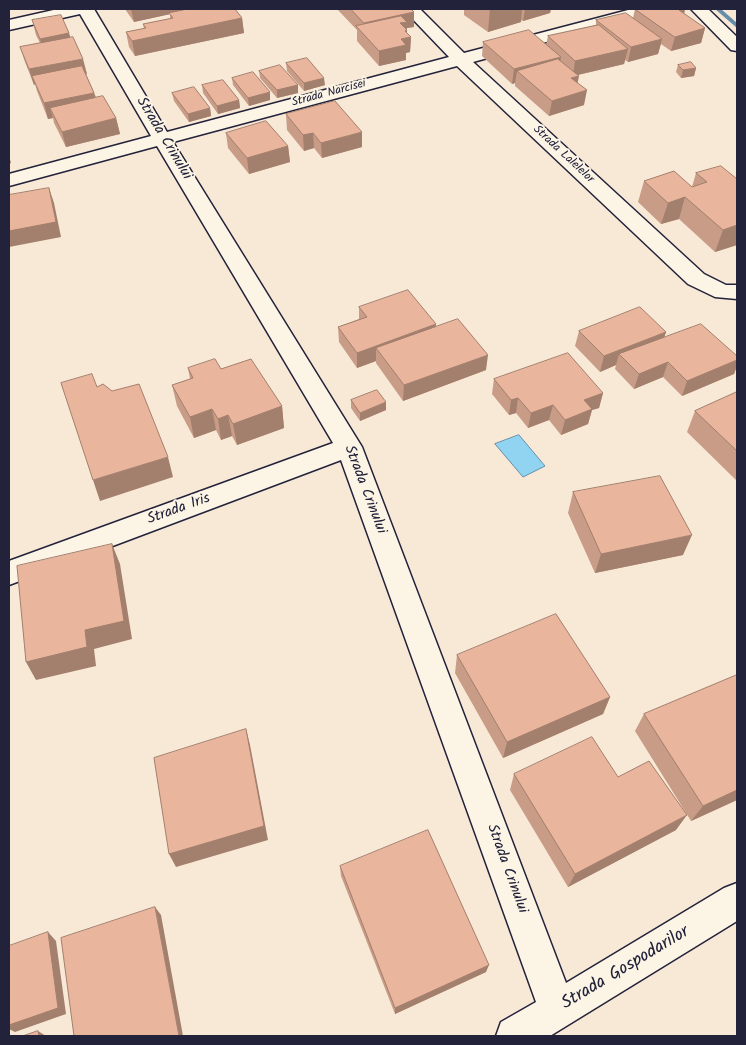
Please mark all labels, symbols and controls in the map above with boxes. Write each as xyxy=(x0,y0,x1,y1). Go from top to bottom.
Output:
street label: Strada Narcisei xyxy=(290,77,368,111)
street label: Strada Crinului xyxy=(131,94,195,184)
street label: Strada Lalelelor xyxy=(529,123,597,187)
street label: Strada Crinului xyxy=(339,443,389,537)
street label: Strada Iris xyxy=(145,490,213,530)
street label: Strada Crinului xyxy=(482,822,530,916)
street label: Strada Gospodarilor xyxy=(558,922,694,1016)

